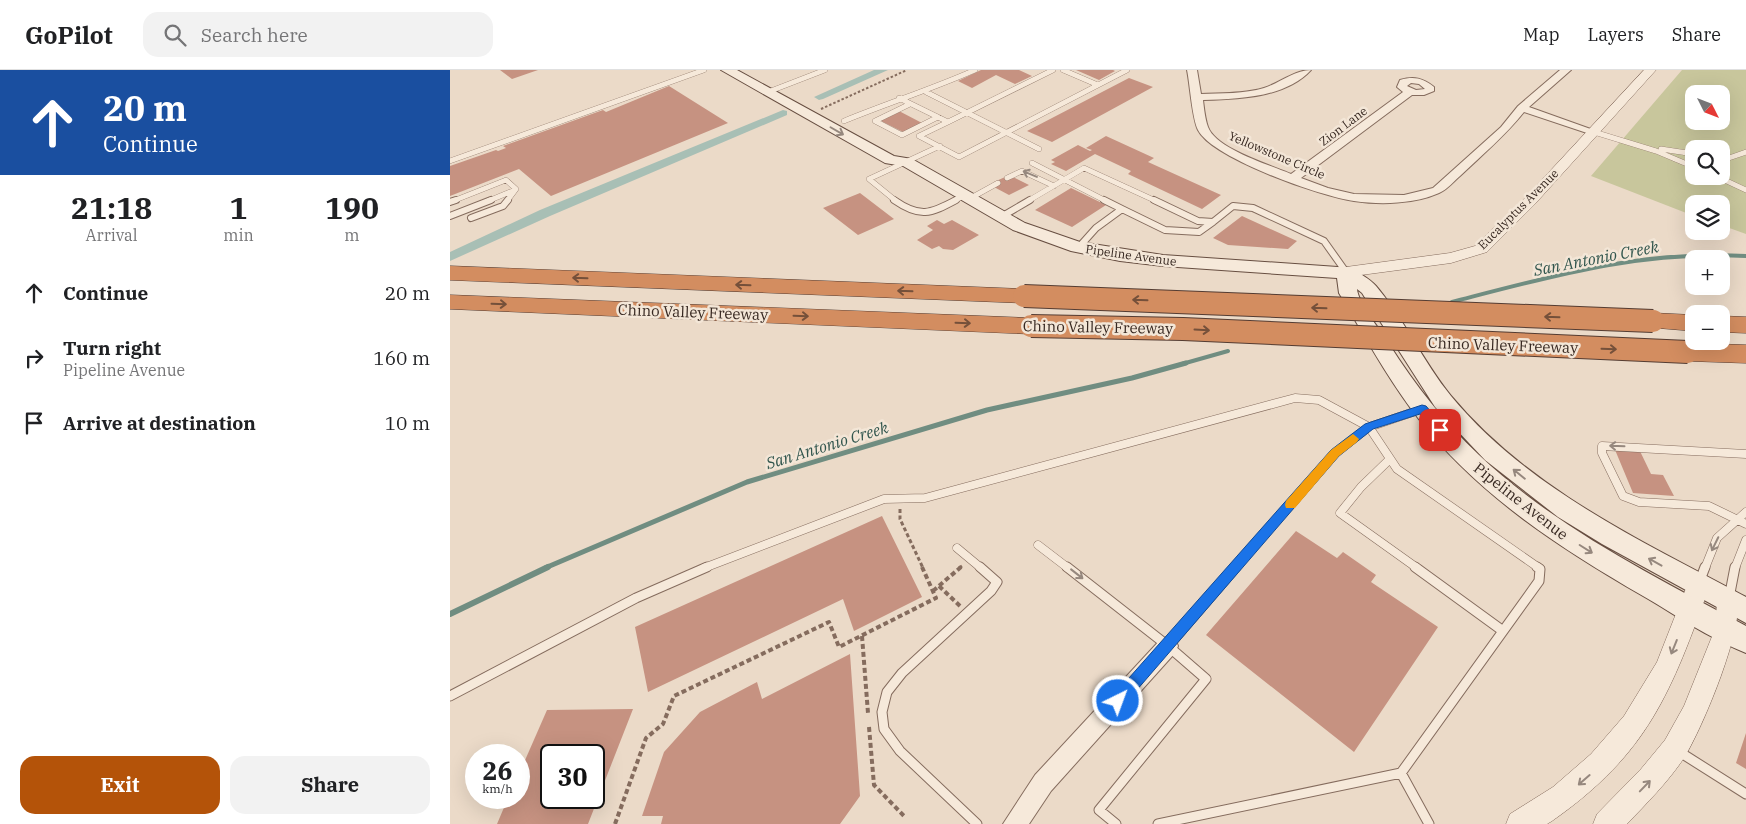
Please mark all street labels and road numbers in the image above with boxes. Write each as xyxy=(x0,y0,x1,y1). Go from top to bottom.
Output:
street label: Zion Lane xyxy=(1316,103,1370,149)
street label: Yellowstone Circle xyxy=(1227,128,1327,182)
street label: Eucalyptus Avenue xyxy=(1475,166,1561,252)
street label: Pipeline Avenue xyxy=(1085,241,1177,269)
street label: Chino Valley Freeway xyxy=(618,300,768,324)
street label: Chino Valley Freeway xyxy=(1023,316,1173,338)
street label: Chino Valley Freeway xyxy=(1428,333,1578,357)
street label: Pipeline Avenue xyxy=(1470,458,1572,544)

